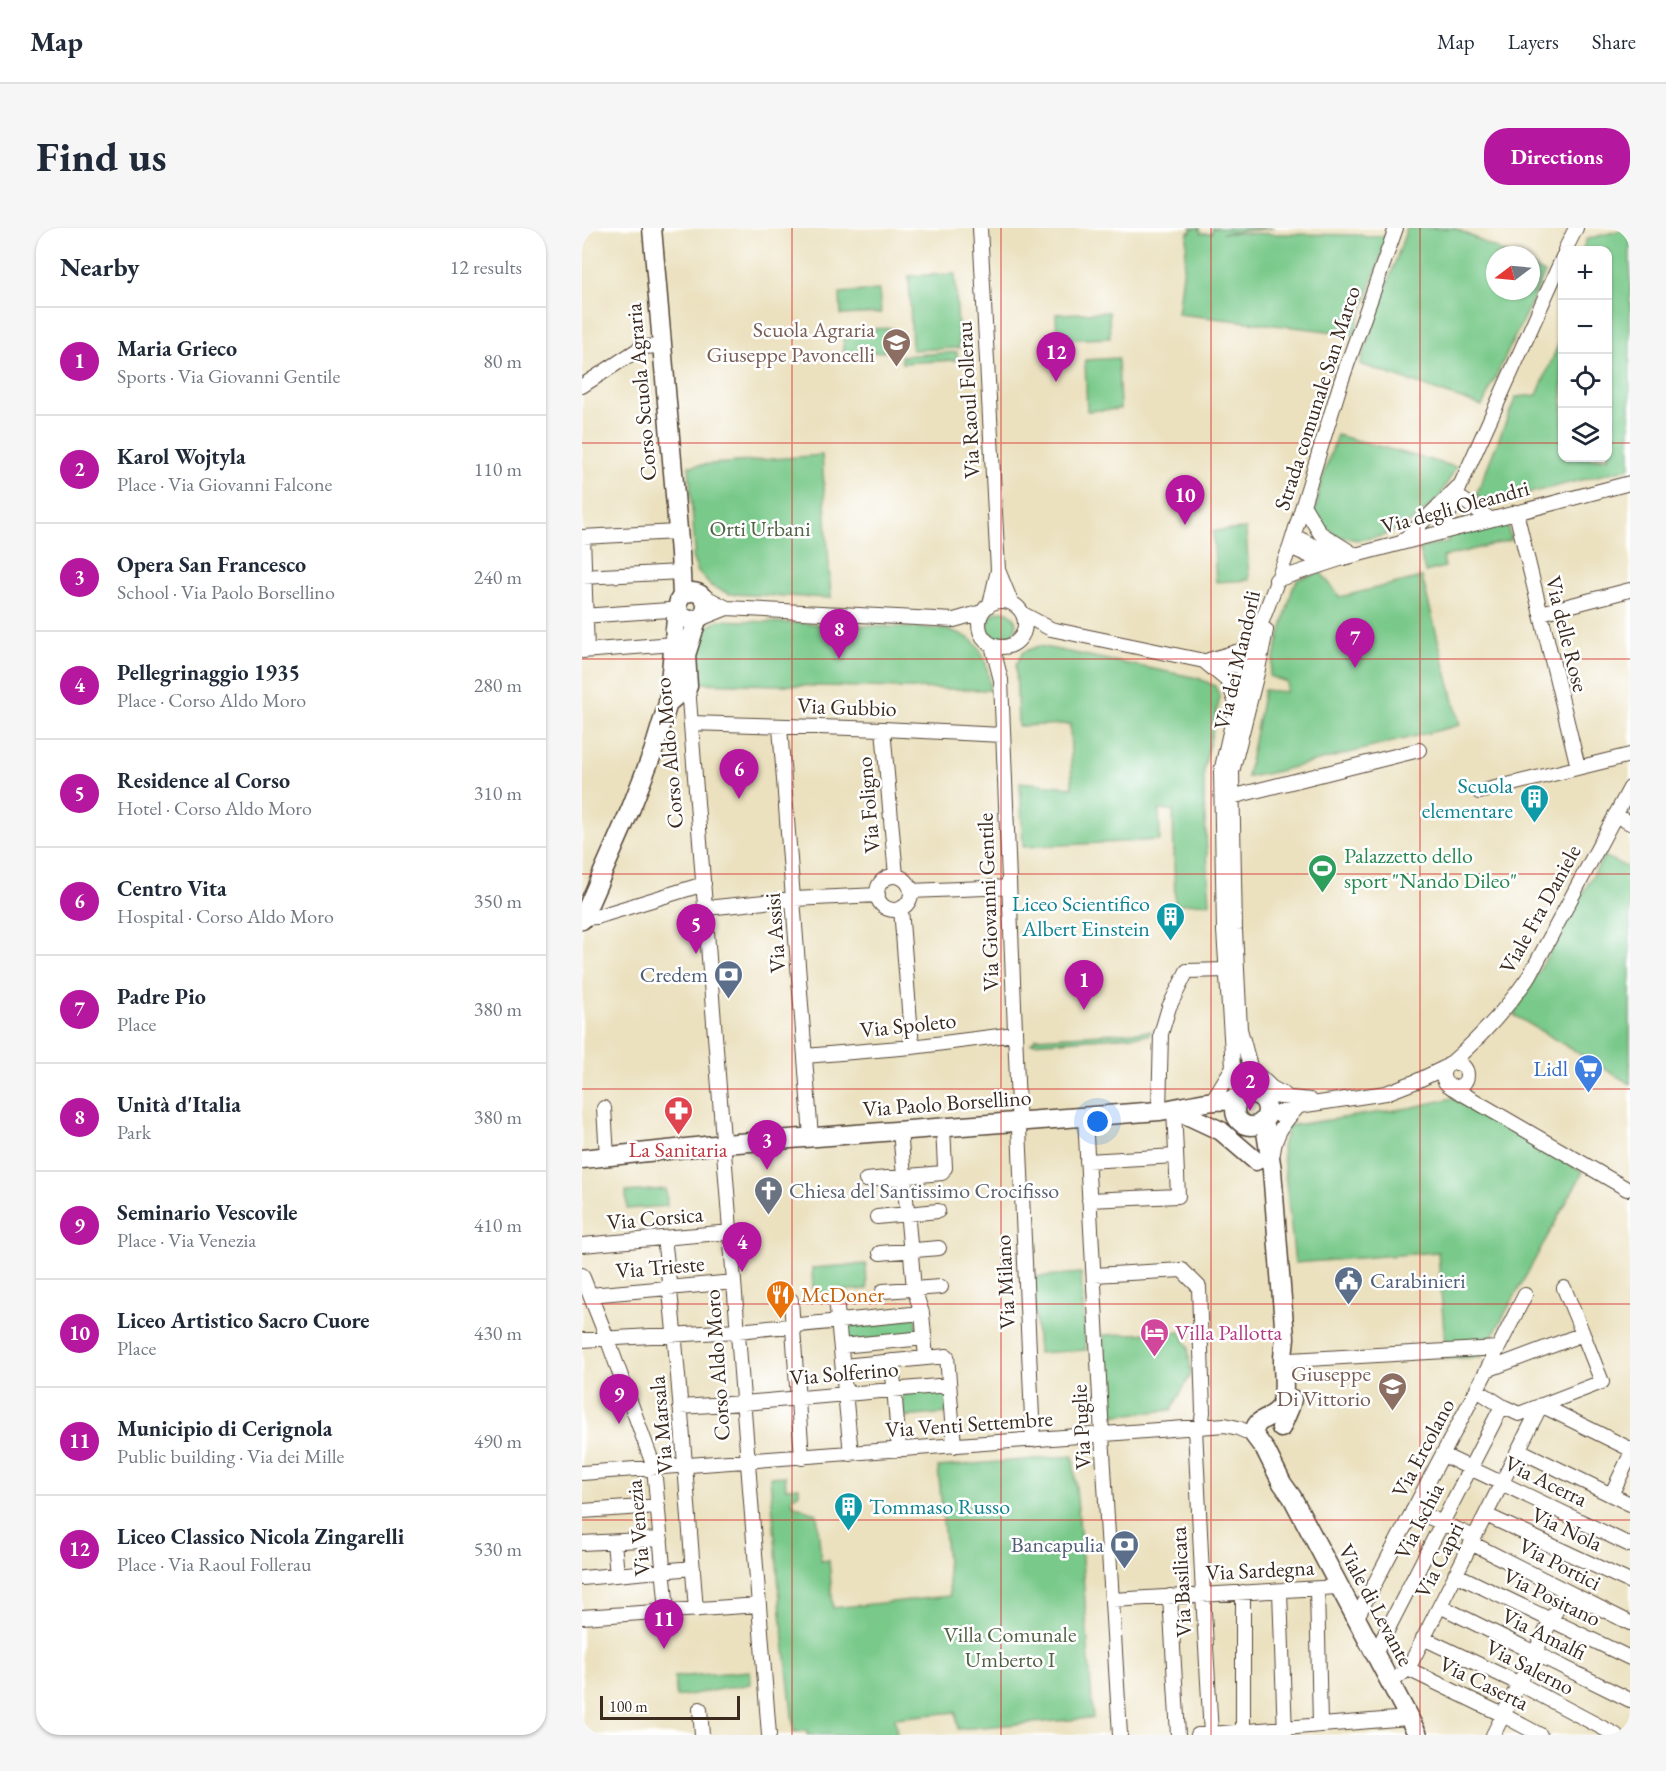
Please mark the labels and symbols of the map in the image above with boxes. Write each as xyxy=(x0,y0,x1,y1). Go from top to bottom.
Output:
north arrow xyxy=(1486,246,1540,300)
street label: Strada comunale San Marco xyxy=(1267,282,1367,514)
street label: Corso Scuola Agraria xyxy=(619,302,663,482)
place label: Scuola Agraria Giuseppe Pavoncelli xyxy=(706,315,875,369)
street label: Via Raoul Follerau xyxy=(949,320,987,479)
school or university icon: Scuola Agraria Giuseppe Pavoncelli xyxy=(880,326,912,368)
pin: 12 xyxy=(1036,332,1076,382)
street label: Via degli Oleandri xyxy=(1378,473,1532,541)
pin: 10 xyxy=(1166,476,1204,525)
park label: Orti Urbani xyxy=(709,514,811,543)
street label: Via delle Rose xyxy=(1539,573,1595,695)
street label: Via dei Mandorli xyxy=(1207,587,1267,733)
pin: 8 xyxy=(820,610,858,659)
pin: 7 xyxy=(1336,618,1374,668)
street label: Corso Aldo Moro xyxy=(648,676,690,830)
street label: Via Gubbio xyxy=(797,691,897,723)
pin: 6 xyxy=(720,750,758,799)
street label: Via Foligno xyxy=(849,755,887,854)
place label: Scuola elementare xyxy=(1422,771,1513,825)
building icon: Scuola elementare xyxy=(1518,782,1550,824)
street label: Via Giovanni Gentile xyxy=(970,812,1006,992)
street label: Viale Fra Daniele xyxy=(1493,839,1588,979)
place label: Palazzetto dello sport "Nando Dileo" xyxy=(1344,841,1517,895)
sports icon: Palazzetto dello sport "Nando Dileo" xyxy=(1307,852,1339,894)
place label: Liceo Scientifico Albert Einstein xyxy=(1012,889,1150,943)
street label: Via Assisi xyxy=(758,892,792,974)
building icon: Liceo Scientifico Albert Einstein xyxy=(1155,900,1187,942)
pin: 5 xyxy=(676,904,716,954)
bank icon: Credem xyxy=(713,958,745,1000)
place label: Credem xyxy=(640,960,708,989)
pin: 1 xyxy=(1064,960,1104,1010)
street label: Via Spoleto xyxy=(858,1006,958,1044)
supermarket icon: Lidl xyxy=(1573,1052,1605,1094)
place label: Lidl xyxy=(1533,1054,1568,1083)
pin: 2 xyxy=(1230,1062,1270,1111)
street label: Via Paolo Borsellino xyxy=(862,1083,1032,1123)
pharmacy icon: La Sanitaria xyxy=(662,1094,694,1136)
your location xyxy=(1083,1107,1112,1136)
pin: 3 xyxy=(748,1120,786,1170)
place label: La Sanitaria xyxy=(628,1135,728,1164)
church icon: Chiesa del Santissimo Crocifisso xyxy=(752,1174,784,1216)
place label: Chiesa del Santissimo Crocifisso xyxy=(789,1176,1059,1205)
street label: Via Corsica xyxy=(606,1199,705,1237)
pin: 4 xyxy=(722,1222,762,1272)
street label: Via Milano xyxy=(988,1234,1022,1330)
street label: Via Trieste xyxy=(614,1249,706,1285)
public building icon: Carabinieri xyxy=(1333,1264,1365,1306)
place label: Carabinieri xyxy=(1370,1266,1466,1295)
restaurant icon: McDoner xyxy=(764,1278,796,1320)
place label: McDoner xyxy=(801,1280,885,1309)
street label: Corso Aldo Moro xyxy=(697,1288,737,1442)
hotel icon: Villa Pallotta xyxy=(1138,1316,1170,1358)
place label: Villa Pallotta xyxy=(1175,1318,1283,1347)
street label: Via Solferino xyxy=(788,1354,900,1392)
place label: Giuseppe Di Vittorio xyxy=(1277,1359,1371,1413)
school or university icon: Giuseppe Di Vittorio xyxy=(1376,1370,1408,1412)
pin: 9 xyxy=(600,1374,639,1424)
street label: Via Marsala xyxy=(642,1375,680,1475)
street label: Via Puglie xyxy=(1064,1383,1098,1470)
street label: Via Ercolano xyxy=(1385,1393,1461,1503)
street label: Via Venti Settembre xyxy=(884,1404,1054,1444)
street label: Via Acerra xyxy=(1500,1449,1592,1514)
street label: Via Venezia xyxy=(619,1478,657,1577)
street label: Via Ischia xyxy=(1387,1478,1451,1564)
building icon: Tommaso Russo xyxy=(832,1490,864,1532)
place label: Tommaso Russo xyxy=(869,1492,1010,1521)
street label: Via Nola xyxy=(1527,1500,1607,1558)
street label: Via Capri xyxy=(1408,1517,1470,1603)
street label: Via Basilicata xyxy=(1164,1526,1198,1638)
bank icon: Bancapulia xyxy=(1109,1528,1141,1570)
place label: Bancapulia xyxy=(1011,1530,1104,1559)
street label: Via Portici xyxy=(1514,1531,1606,1597)
street label: Viale di Levante xyxy=(1332,1539,1421,1671)
street label: Via Sardegna xyxy=(1205,1553,1315,1587)
street label: Via Positano xyxy=(1498,1561,1606,1633)
pin: 11 xyxy=(644,1600,683,1649)
street label: Via Amalfi xyxy=(1497,1601,1591,1667)
park label: Villa Comunale Umberto I xyxy=(944,1620,1077,1674)
street label: Via Salerno xyxy=(1481,1632,1579,1702)
street label: Via Caserta xyxy=(1434,1649,1534,1717)
scale bar xyxy=(600,1693,740,1720)

